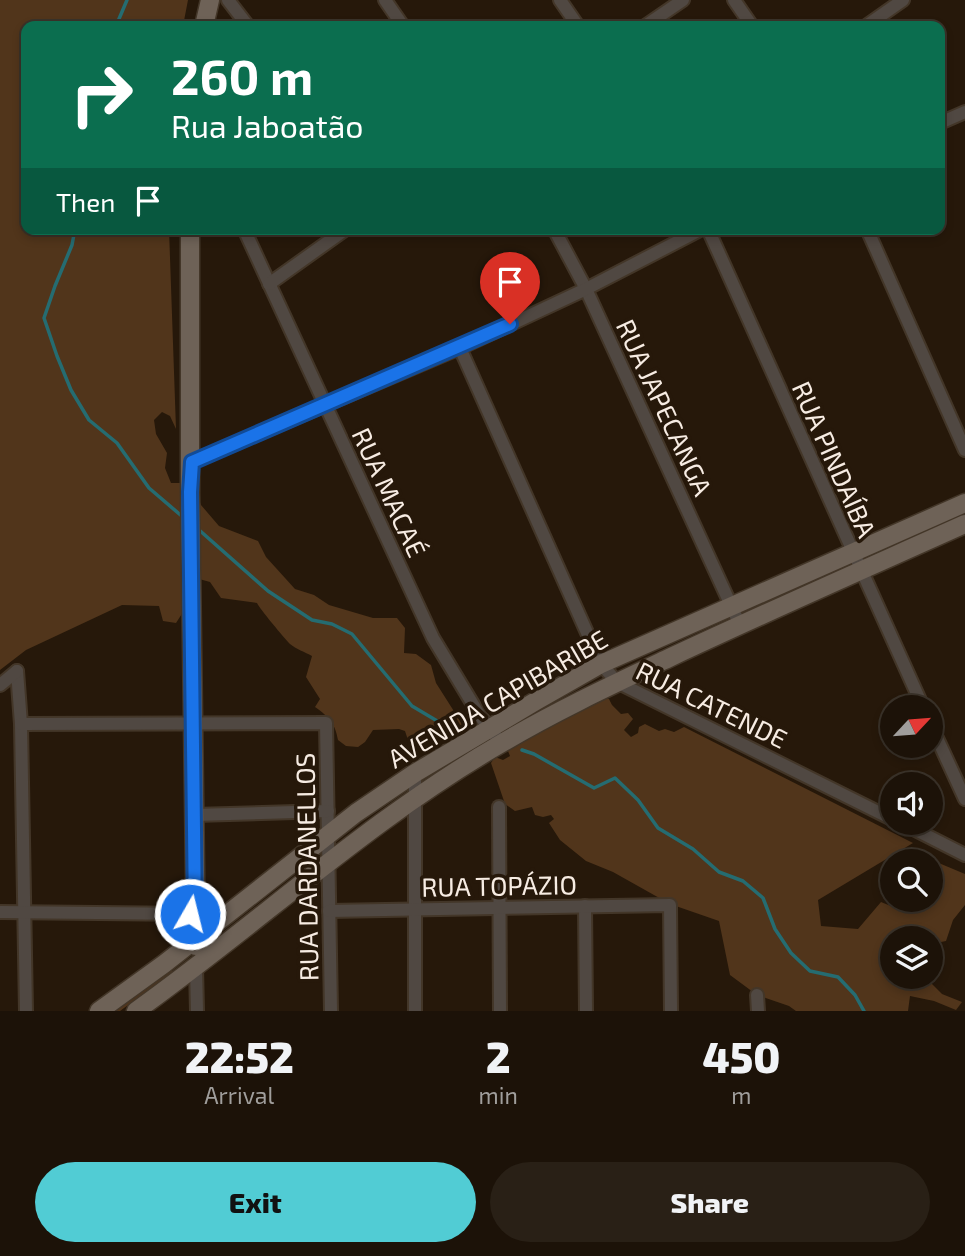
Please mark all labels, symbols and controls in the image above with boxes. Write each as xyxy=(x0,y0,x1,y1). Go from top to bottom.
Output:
text: 260 m xyxy=(171,46,313,105)
icon: right xyxy=(56,49,147,140)
text: Rua Jaboatão xyxy=(171,106,363,144)
icon: arrive xyxy=(129,182,167,220)
text: Then xyxy=(56,186,115,217)
pin xyxy=(480,252,540,324)
icon: arrive xyxy=(491,263,529,301)
street label: RUA JAPECANGA xyxy=(611,314,719,500)
street label: RUA PINDAÍBA xyxy=(787,376,883,542)
street label: RUA MACAÉ xyxy=(347,422,433,562)
street label: AVENIDA CAPIBARIBE xyxy=(382,622,612,774)
street label: RUA CATENDE xyxy=(632,654,792,754)
north arrow xyxy=(880,695,943,758)
map controls xyxy=(880,695,943,989)
street label: RUA DARDANELLOS xyxy=(289,752,323,982)
button: sound xyxy=(880,772,943,835)
button: search xyxy=(880,849,943,912)
street label: RUA TOPÁZIO xyxy=(421,868,577,902)
position arrow xyxy=(153,877,227,951)
button: layers xyxy=(880,926,943,989)
text: 22:52 xyxy=(185,1031,294,1081)
text: 2 xyxy=(486,1031,511,1081)
text: 450 xyxy=(702,1031,780,1081)
text: Arrival xyxy=(204,1081,274,1109)
text: min xyxy=(479,1081,518,1109)
text: m xyxy=(731,1081,751,1109)
button: Exit xyxy=(35,1162,476,1242)
button: Share xyxy=(490,1162,930,1242)

